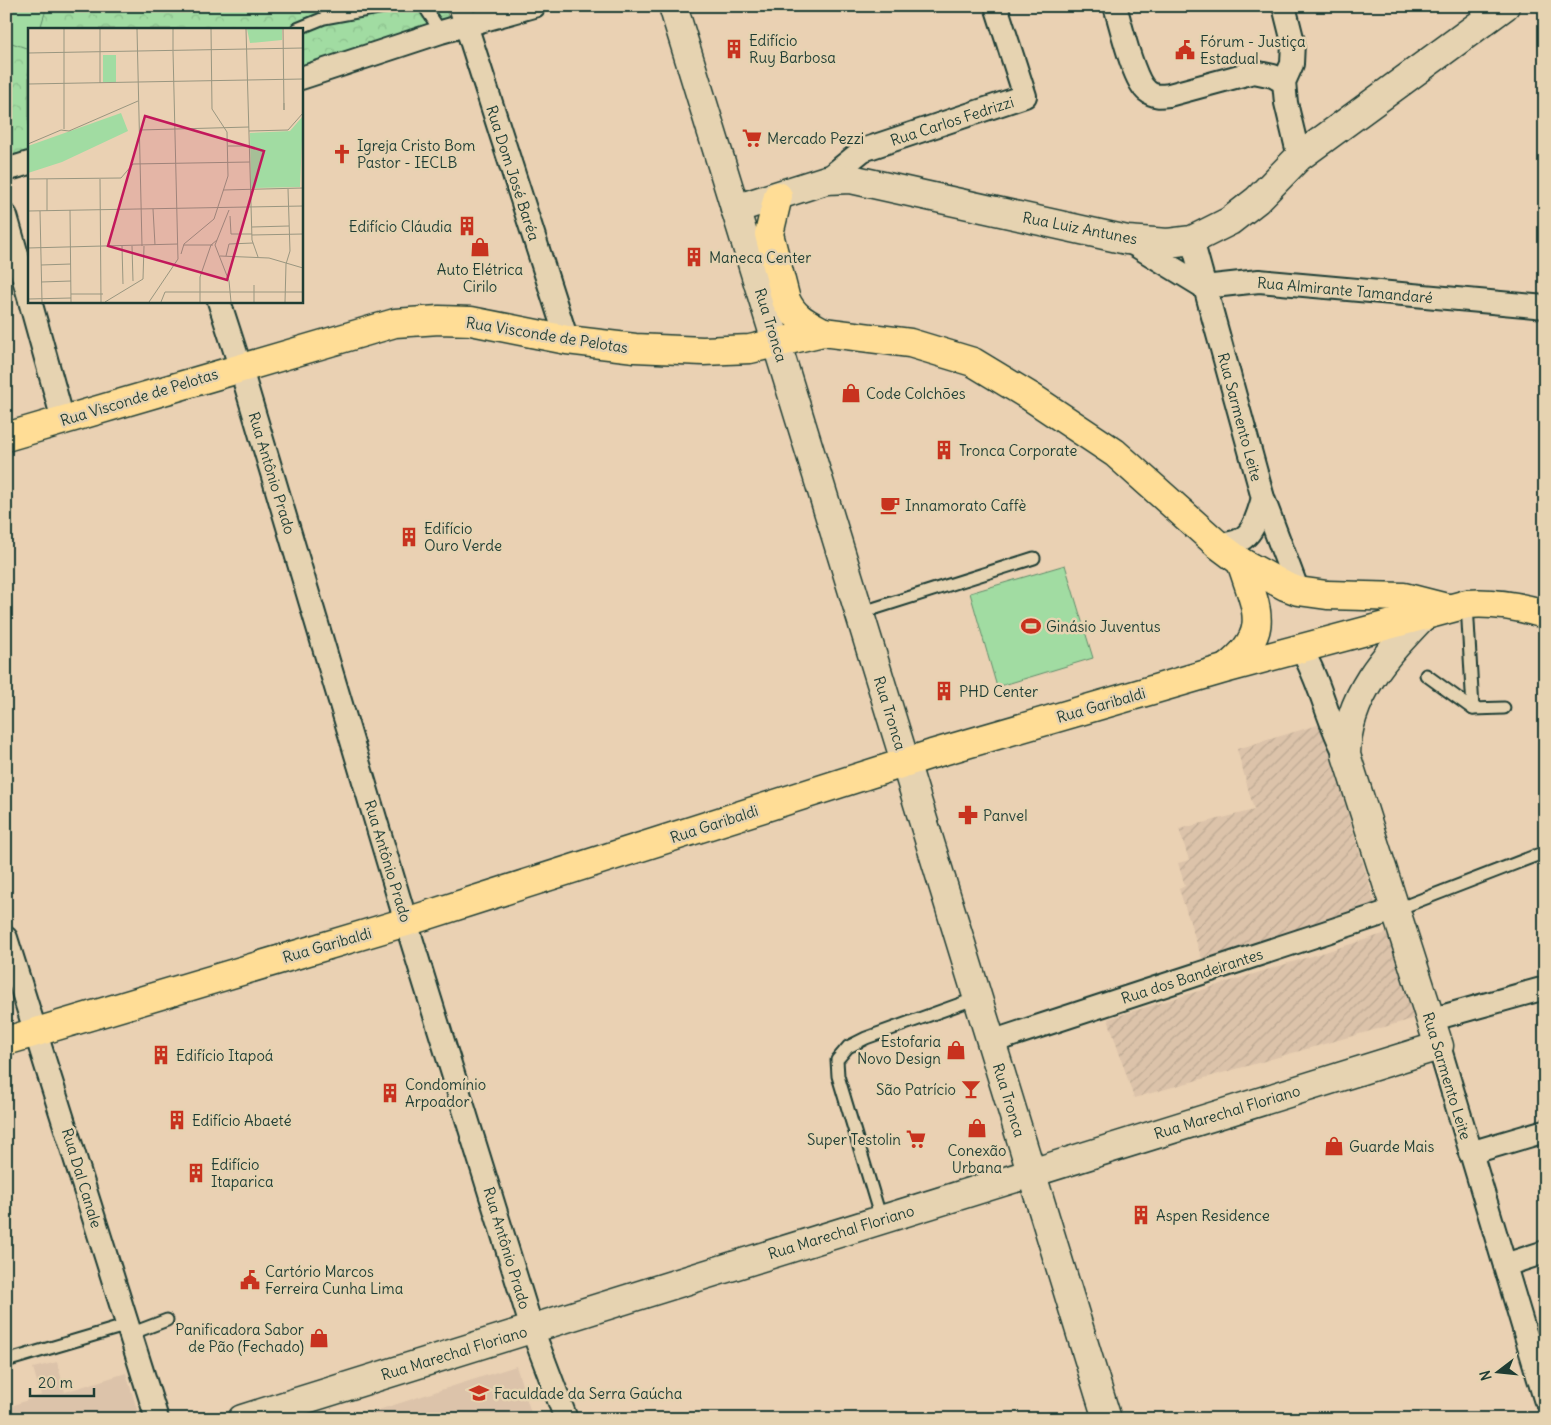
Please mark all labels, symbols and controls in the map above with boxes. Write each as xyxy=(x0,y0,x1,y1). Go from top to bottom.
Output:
inset map xyxy=(28,28,302,302)
place label: Edifício Ruy Barbosa xyxy=(749,31,836,67)
place label: Fórum - Justiça Estadual xyxy=(1200,32,1306,68)
building icon: Edifício Ruy Barbosa xyxy=(723,38,745,60)
public building icon: Fórum - Justiça Estadual xyxy=(1174,39,1196,61)
street label: Rua Carlos Fedrizzi xyxy=(888,92,1016,150)
street label: Rua Dom José Baréa xyxy=(482,103,544,244)
supermarket icon: Mercado Pezzi xyxy=(741,127,763,149)
place label: Mercado Pezzi xyxy=(767,129,864,148)
place label: Igreja Cristo Bom Pastor - IECLB xyxy=(357,136,475,172)
church icon: Igreja Cristo Bom Pastor - IECLB xyxy=(331,143,353,165)
street label: Rua Luiz Antunes xyxy=(1021,208,1139,248)
building icon: Edifício Cláudia xyxy=(456,215,478,237)
place label: Edifício Cláudia xyxy=(349,217,452,236)
shop icon: Auto Elétrica Cirilo xyxy=(469,236,491,258)
building icon: Maneca Center xyxy=(683,246,705,268)
place label: Maneca Center xyxy=(709,248,811,267)
place label: Auto Elétrica Cirilo xyxy=(437,260,524,296)
street label: Rua Almirante Tamandaré xyxy=(1256,273,1434,307)
street label: Rua Tronca xyxy=(751,286,791,365)
street label: Rua Visconde de Pelotas xyxy=(465,313,630,357)
street label: Rua Sarmento Leite xyxy=(1214,351,1266,483)
street label: Rua Visconde de Pelotas xyxy=(58,364,220,430)
shop icon: Code Colchões xyxy=(840,382,862,404)
place label: Code Colchões xyxy=(866,384,966,403)
street label: Rua Antônio Prado xyxy=(244,410,300,536)
building icon: Tronca Corporate xyxy=(933,439,955,461)
place label: Tronca Corporate xyxy=(959,441,1077,460)
cafe icon: Innamorato Caffè xyxy=(879,494,901,516)
place label: Innamorato Caffè xyxy=(905,496,1026,515)
place label: Edifício Ouro Verde xyxy=(424,519,502,555)
building icon: Edifício Ouro Verde xyxy=(398,526,420,548)
sports icon: Ginásio Juventus xyxy=(1020,615,1042,637)
place label: Ginásio Juventus xyxy=(1046,617,1161,636)
street label: Rua Tronca xyxy=(870,674,910,753)
building icon: PHD Center xyxy=(933,680,955,702)
place label: PHD Center xyxy=(959,682,1038,701)
street label: Rua Garibaldi xyxy=(1054,683,1148,727)
street label: Rua Antônio Prado xyxy=(360,798,416,924)
street label: Rua Garibaldi xyxy=(668,801,760,847)
pharmacy icon: Panvel xyxy=(957,804,979,826)
place label: Panvel xyxy=(983,806,1028,825)
street label: Rua Garibaldi xyxy=(280,923,374,967)
street label: Rua dos Bandeirantes xyxy=(1119,944,1266,1008)
street label: Rua Sarmento Leite xyxy=(1419,1010,1475,1142)
place label: Estofaria Novo Design xyxy=(857,1032,941,1068)
shop icon: Estofaria Novo Design xyxy=(945,1039,967,1061)
building icon: Edifício Itapoá xyxy=(150,1044,172,1066)
place label: Edifício Itapoá xyxy=(176,1046,274,1065)
street label: Rua Tronca xyxy=(989,1061,1029,1140)
place label: Condomínio Arpoador xyxy=(405,1075,486,1111)
bar icon: São Patrício xyxy=(960,1078,982,1100)
place label: São Patrício xyxy=(876,1080,956,1099)
street label: Rua Marechal Floriano xyxy=(1152,1081,1302,1143)
building icon: Condomínio Arpoador xyxy=(379,1082,401,1104)
building icon: Edifício Abaeté xyxy=(166,1109,188,1131)
place label: Edifício Abaeté xyxy=(192,1111,292,1130)
shop icon: Conexão Urbana xyxy=(966,1117,988,1139)
street label: Rua Dal Canale xyxy=(58,1126,106,1230)
supermarket icon: Super Testolin xyxy=(905,1128,927,1150)
place label: Super Testolin xyxy=(807,1130,901,1149)
shop icon: Guarde Mais xyxy=(1323,1135,1345,1157)
place label: Guarde Mais xyxy=(1349,1137,1434,1156)
place label: Conexão Urbana xyxy=(948,1141,1007,1177)
place label: Edifício Itaparica xyxy=(211,1155,274,1191)
building icon: Edifício Itaparica xyxy=(185,1162,207,1184)
street label: Rua Antônio Prado xyxy=(479,1185,535,1311)
street label: Rua Marechal Floriano xyxy=(766,1201,916,1263)
building icon: Aspen Residence xyxy=(1130,1204,1152,1226)
place label: Aspen Residence xyxy=(1156,1206,1270,1225)
place label: Cartório Marcos Ferreira Cunha Lima xyxy=(265,1262,404,1298)
public building icon: Cartório Marcos Ferreira Cunha Lima xyxy=(239,1269,261,1291)
place label: Panificadora Sabor de Pão (Fechado) xyxy=(175,1320,304,1356)
street label: Rua Marechal Floriano xyxy=(379,1322,529,1384)
shop icon: Panificadora Sabor de Pão (Fechado) xyxy=(308,1327,330,1349)
north arrow xyxy=(1474,1348,1524,1398)
scale bar xyxy=(30,1365,94,1397)
text: N xyxy=(1476,1368,1495,1383)
text: 20 m xyxy=(38,1373,73,1392)
school or university icon: Faculdade da Serra Gaúcha xyxy=(468,1382,490,1404)
place label: Faculdade da Serra Gaúcha xyxy=(494,1384,683,1403)

